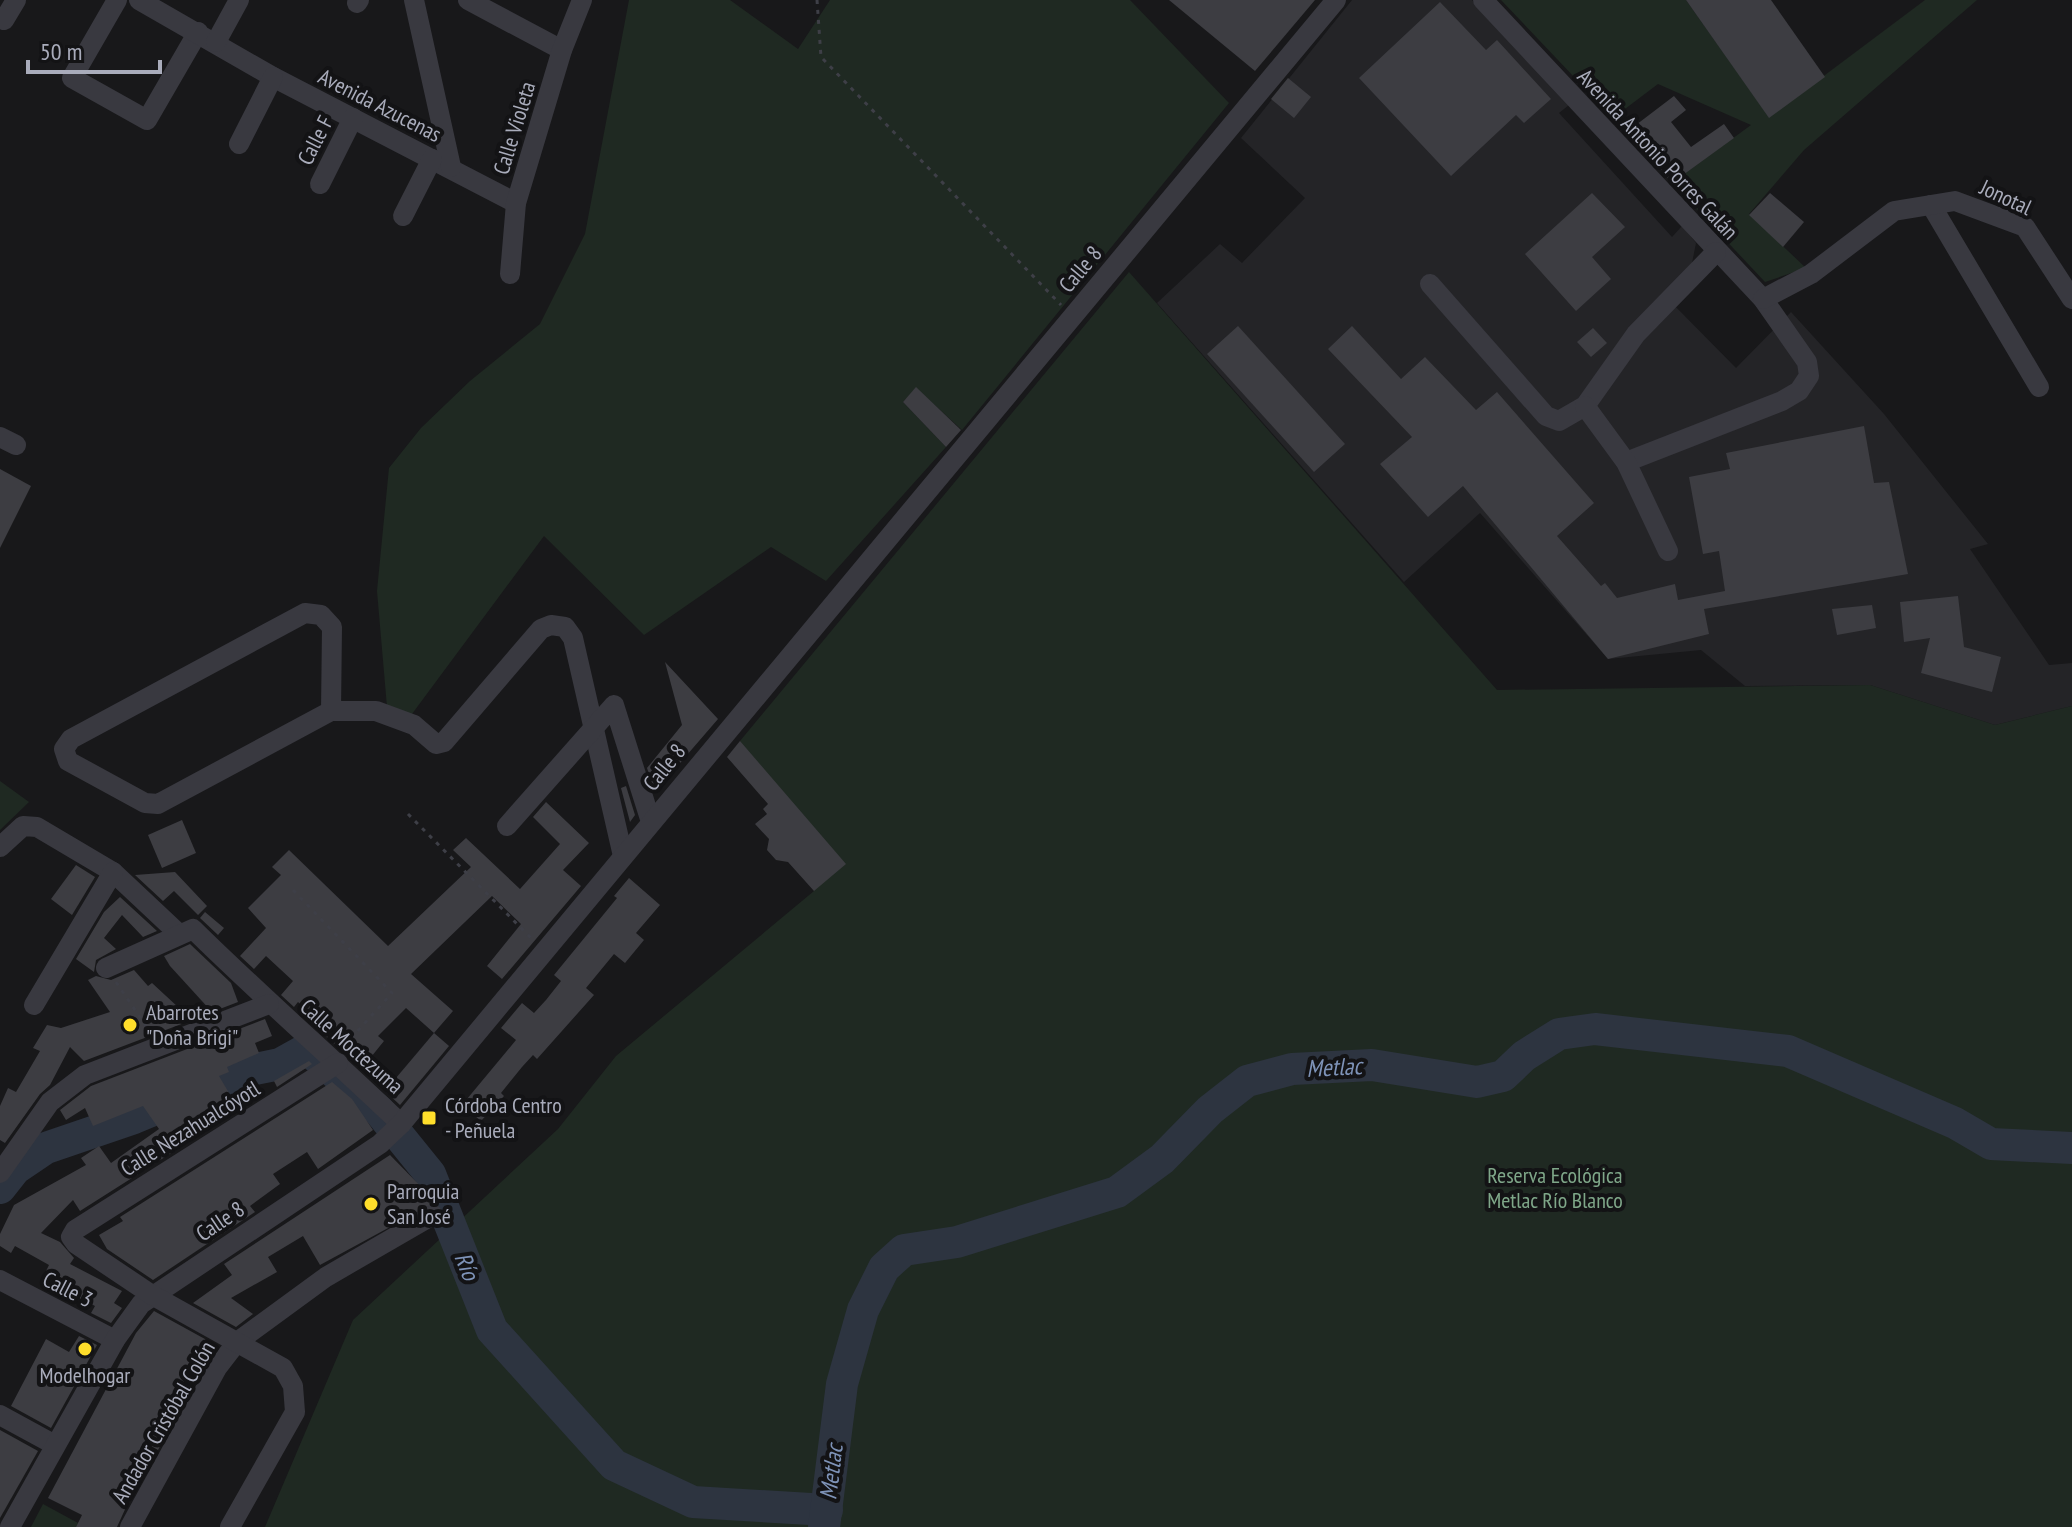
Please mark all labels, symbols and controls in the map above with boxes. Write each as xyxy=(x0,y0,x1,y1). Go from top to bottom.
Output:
scale bar xyxy=(28,24,160,74)
text: 50 m xyxy=(40,36,82,67)
street label: Avenida Azucenas xyxy=(314,62,446,148)
street label: Avenida Antonio Porres Galán xyxy=(1572,63,1744,245)
street label: Calle Violeta xyxy=(487,78,541,178)
street label: Calle F xyxy=(291,111,339,169)
street label: Jonotal xyxy=(1975,172,2037,221)
street label: Calle 8 xyxy=(1052,240,1108,298)
street label: Calle 8 xyxy=(637,738,691,796)
street label: Calle Moctezuma xyxy=(295,992,409,1100)
place label: Abarrotes "Doña Brigi" xyxy=(146,998,238,1051)
marker: Abarrotes "Doña Brigi" xyxy=(121,1016,139,1034)
water label: Metlac xyxy=(1305,1050,1365,1084)
street label: Calle Nezahualcóyotl xyxy=(115,1074,266,1182)
place label: Córdoba Centro - Peñuela xyxy=(445,1091,562,1144)
marker: Córdoba Centro - Peñuela xyxy=(420,1109,438,1127)
park label: Reserva Ecológica Metlac Río Blanco xyxy=(1487,1161,1623,1214)
place label: Parroquia San José xyxy=(387,1177,459,1230)
street label: Calle 8 xyxy=(190,1195,250,1247)
marker: Parroquia San José xyxy=(362,1195,380,1213)
water label: Río xyxy=(448,1248,487,1286)
street label: Calle 3 xyxy=(38,1265,98,1313)
street label: Andador Cristóbal Colón xyxy=(105,1336,221,1508)
marker: Modelhogar xyxy=(76,1340,94,1358)
place label: Modelhogar xyxy=(40,1361,130,1389)
water label: Metlac xyxy=(812,1440,850,1501)

